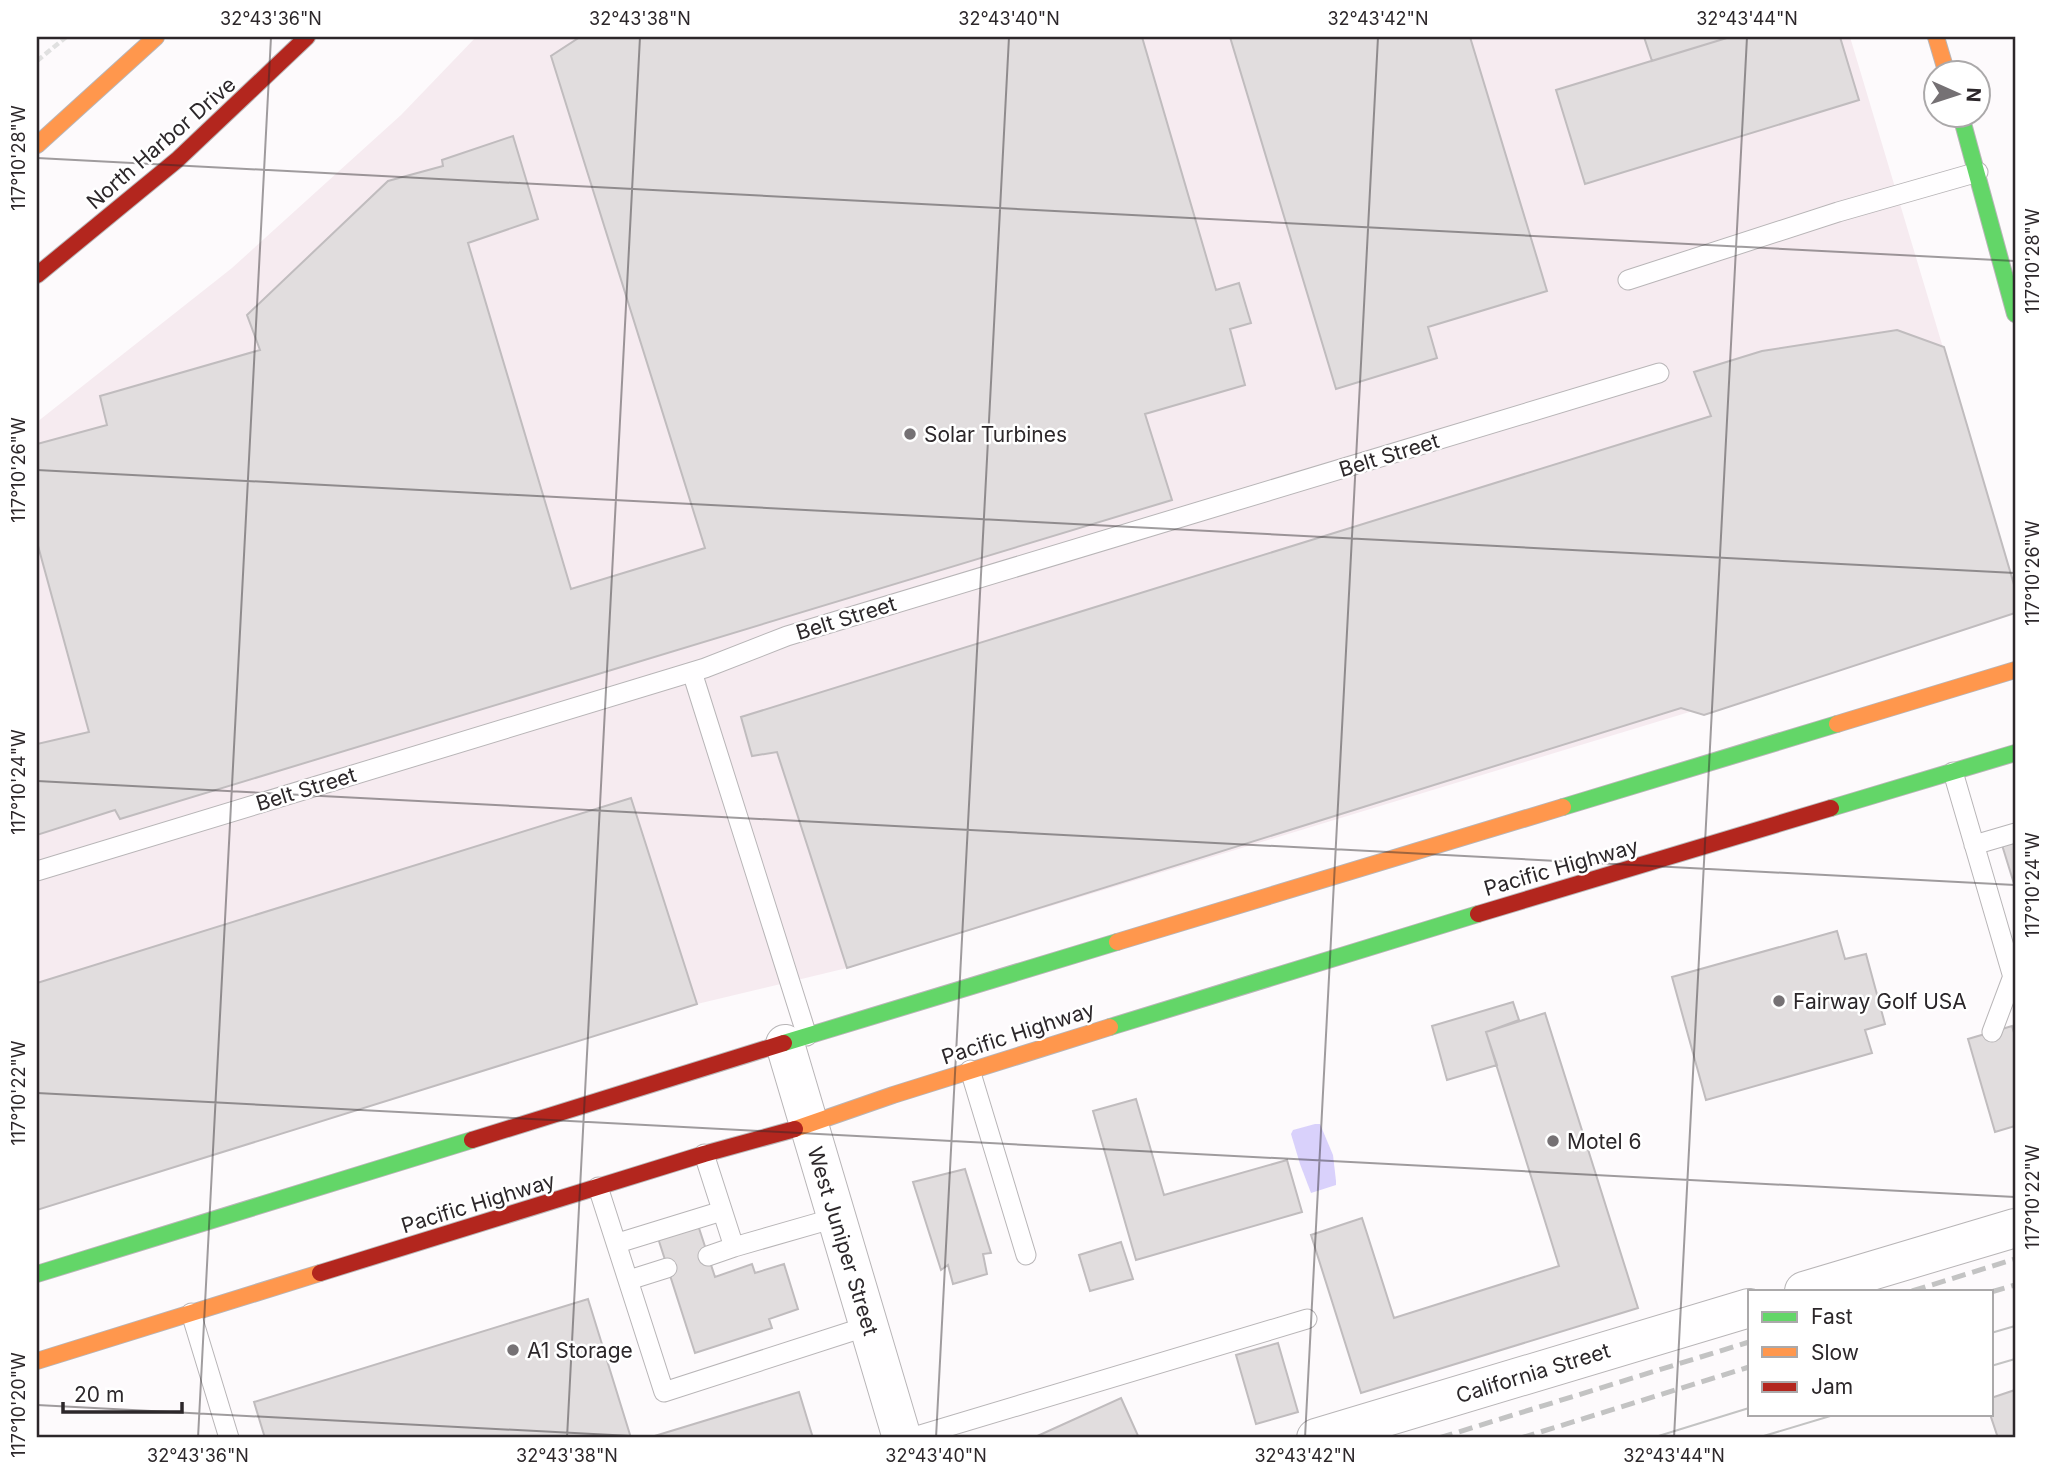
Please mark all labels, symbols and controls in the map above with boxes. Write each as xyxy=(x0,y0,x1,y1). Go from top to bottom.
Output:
text: 32°43'36"N xyxy=(220,8,322,29)
text: 32°43'38"N xyxy=(589,8,691,29)
text: 32°43'40"N xyxy=(958,8,1060,29)
text: 32°43'42"N xyxy=(1327,8,1429,29)
text: 32°43'44"N xyxy=(1696,8,1798,29)
north arrow xyxy=(1923,60,1993,130)
street label: North Harbor Drive xyxy=(82,72,240,214)
text: N xyxy=(1962,87,1985,103)
text: 117°10'28"W xyxy=(8,105,29,211)
text: 117°10'28"W xyxy=(2022,208,2043,314)
text: 117°10'26"W xyxy=(8,417,29,523)
place label: Solar Turbines xyxy=(924,422,1067,447)
marker: Solar Turbines xyxy=(902,426,918,442)
street label: Belt Street xyxy=(1336,428,1442,482)
text: 117°10'26"W xyxy=(2022,520,2043,626)
street label: Belt Street xyxy=(793,591,899,645)
text: 117°10'24"W xyxy=(8,729,29,835)
street label: Belt Street xyxy=(253,762,359,816)
text: 117°10'24"W xyxy=(2022,832,2043,938)
street label: Pacific Highway xyxy=(1481,833,1641,901)
place label: Fairway Golf USA xyxy=(1793,989,1967,1014)
marker: Fairway Golf USA xyxy=(1771,993,1787,1009)
street label: Pacific Highway xyxy=(938,996,1098,1070)
text: 117°10'22"W xyxy=(8,1040,29,1146)
place label: Motel 6 xyxy=(1567,1129,1641,1154)
marker: Motel 6 xyxy=(1545,1133,1561,1149)
street label: West Juniper Street xyxy=(802,1144,884,1338)
text: 117°10'22"W xyxy=(2022,1144,2043,1250)
street label: Pacific Highway xyxy=(398,1168,558,1238)
legend xyxy=(1748,1290,1993,1416)
text: Fast xyxy=(1811,1304,1853,1329)
place label: A1 Storage xyxy=(527,1338,633,1363)
street label: California Street xyxy=(1453,1338,1613,1408)
text: Slow xyxy=(1811,1340,1859,1365)
marker: A1 Storage xyxy=(505,1342,521,1358)
text: 117°10'20"W xyxy=(8,1352,29,1458)
scale bar xyxy=(63,1370,182,1414)
text: Jam xyxy=(1811,1374,1853,1399)
text: 20 m xyxy=(74,1382,124,1407)
text: 32°43'36"N xyxy=(147,1445,249,1466)
text: 32°43'38"N xyxy=(516,1445,618,1466)
text: 32°43'40"N xyxy=(885,1445,987,1466)
text: 32°43'42"N xyxy=(1254,1445,1356,1466)
text: 32°43'44"N xyxy=(1623,1445,1725,1466)

